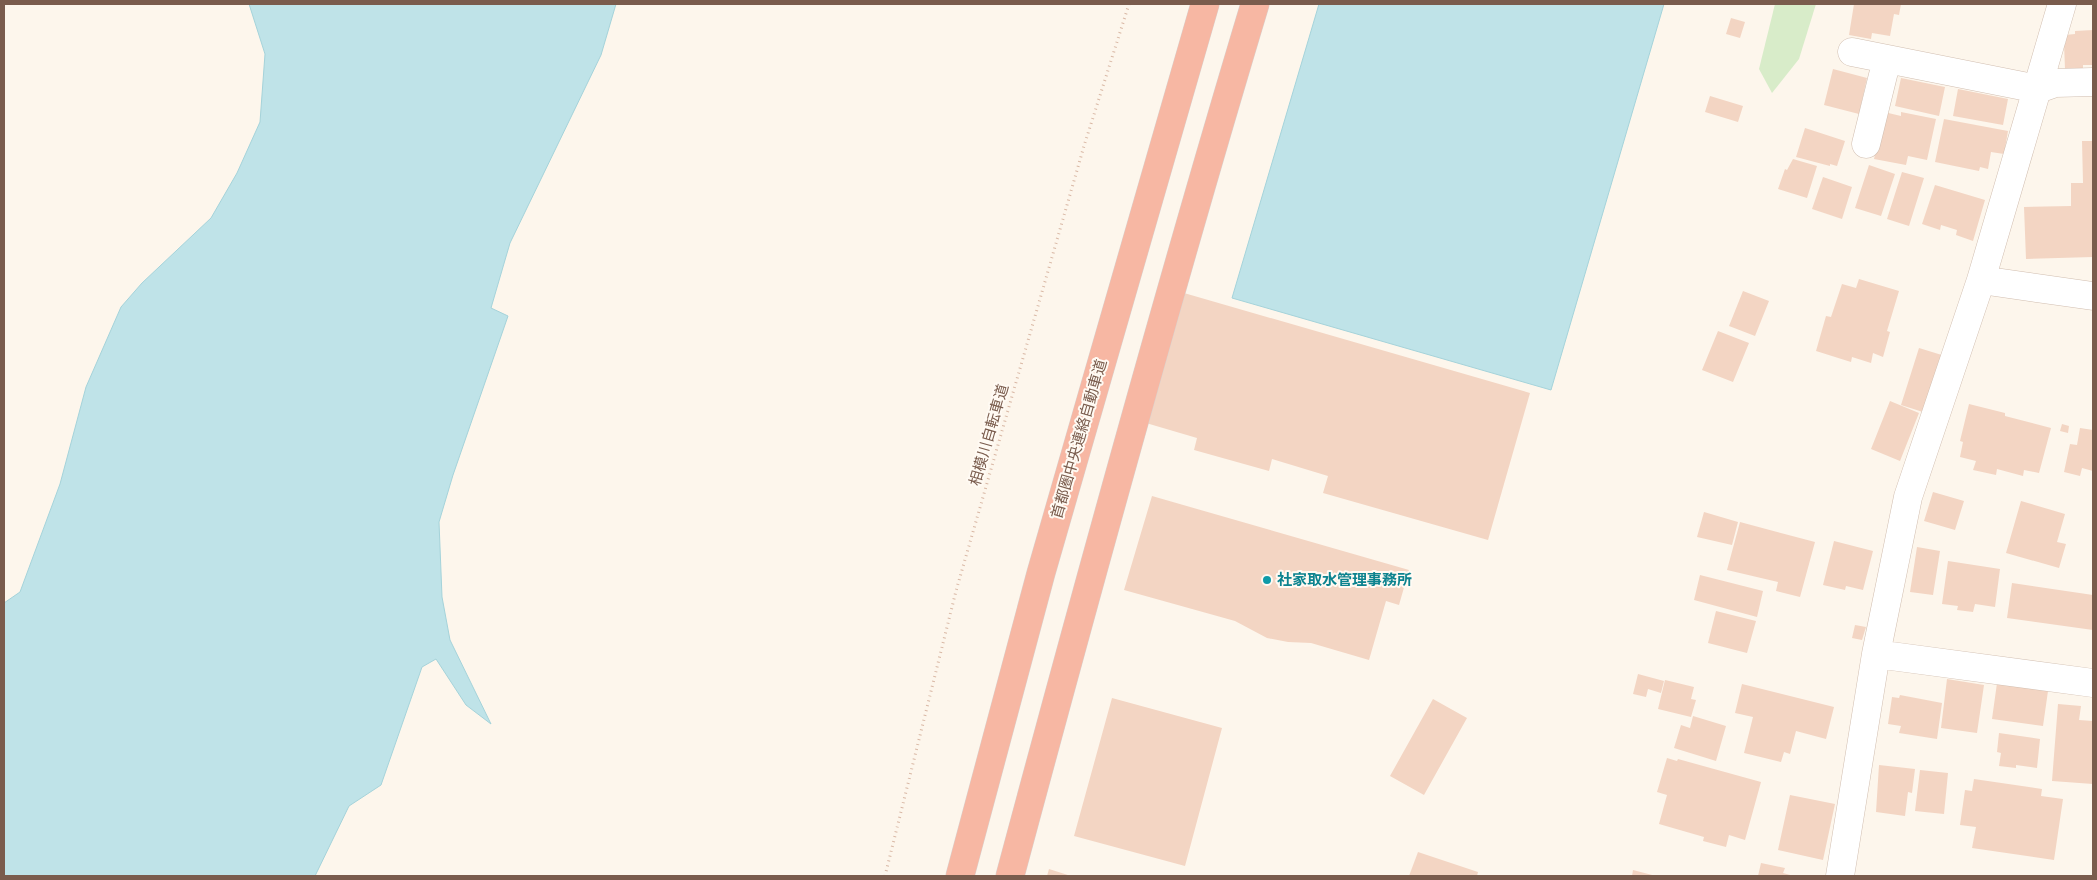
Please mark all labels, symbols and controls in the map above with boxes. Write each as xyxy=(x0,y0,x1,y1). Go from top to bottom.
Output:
street label: 首都圏中央連絡自動車道 xyxy=(1047,357,1110,521)
street label: 相模川自転車道 xyxy=(965,382,1012,488)
place label: 社家取水管理事務所 xyxy=(1277,570,1412,589)
marker: 社家取水管理事務所 xyxy=(1261,574,1273,586)

